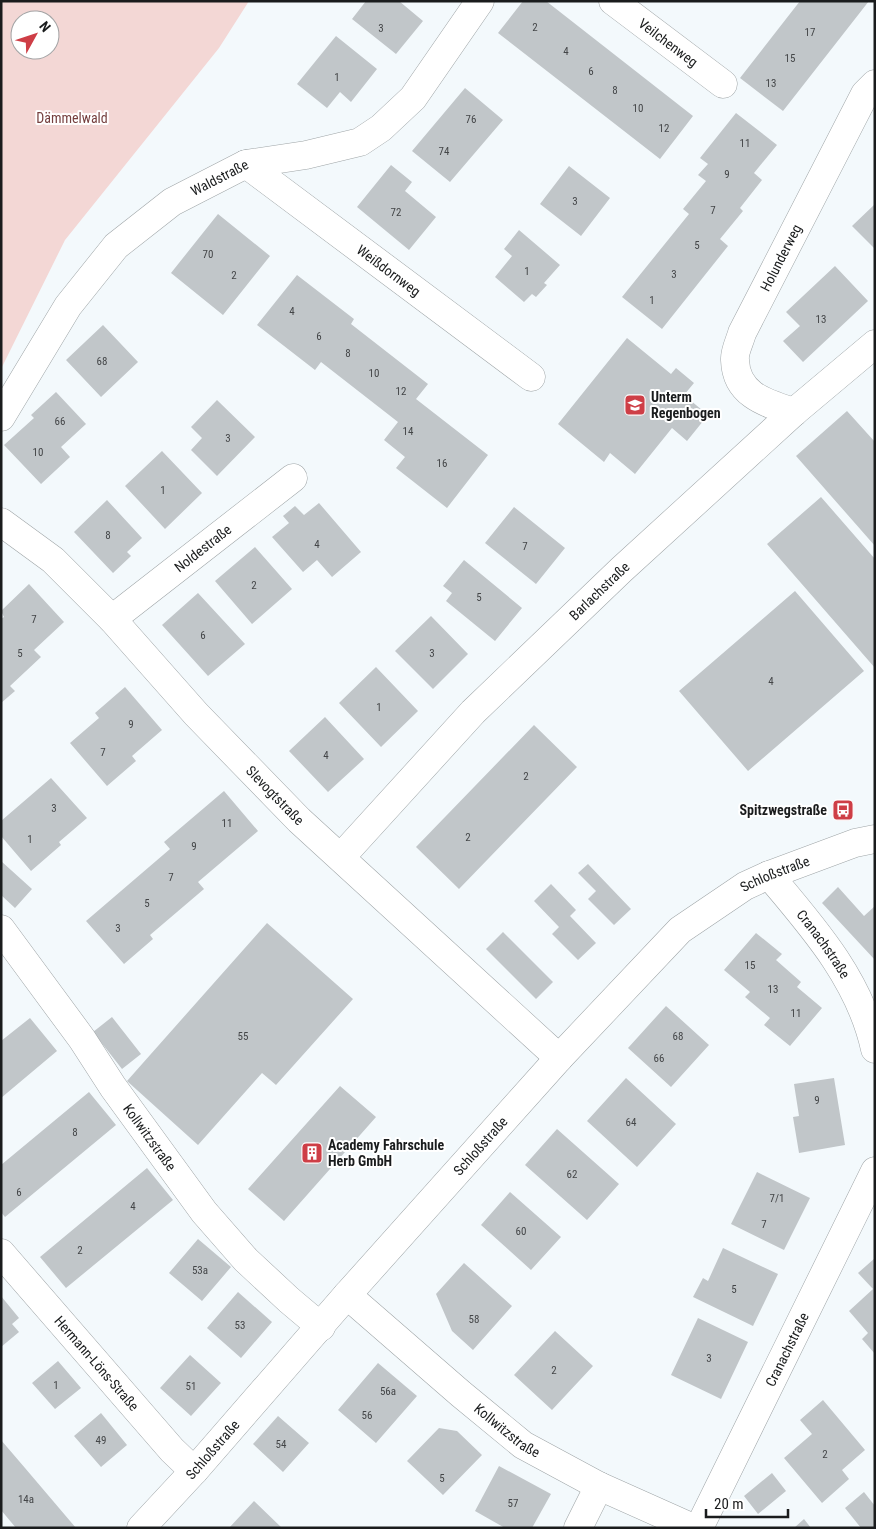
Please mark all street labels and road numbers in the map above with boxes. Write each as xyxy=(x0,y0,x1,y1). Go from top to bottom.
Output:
street label: Veilchenweg xyxy=(635,15,701,70)
street label: Waldstraße xyxy=(188,156,251,199)
street label: Holunderweg xyxy=(757,222,805,294)
street label: Weißdornweg xyxy=(354,242,423,299)
street label: Noldestraße xyxy=(171,521,235,575)
street label: Barlachstraße xyxy=(566,558,633,623)
street label: Slevogtstraße xyxy=(243,762,307,829)
street label: Schloßstraße xyxy=(737,853,812,895)
street label: Cranachstraße xyxy=(793,907,853,982)
street label: Kollwitzstraße xyxy=(120,1101,180,1174)
street label: Schloßstraße xyxy=(450,1113,511,1179)
street label: Cranachstraße xyxy=(762,1309,812,1389)
street label: Hermann-Löns-Straße xyxy=(51,1313,142,1414)
street label: Kollwitzstraße xyxy=(471,1400,543,1461)
street label: Schloßstraße xyxy=(182,1417,243,1483)

